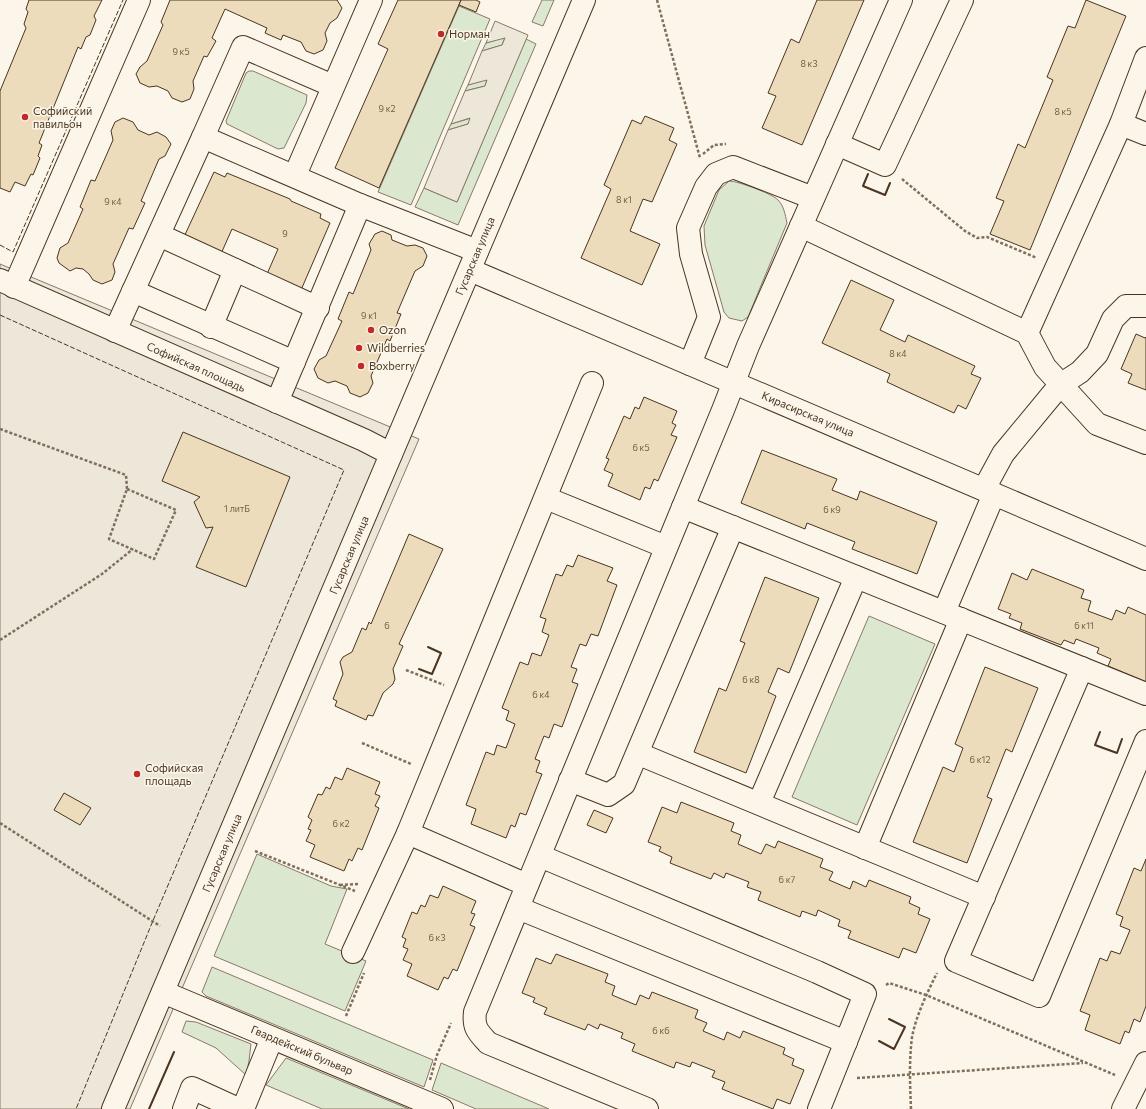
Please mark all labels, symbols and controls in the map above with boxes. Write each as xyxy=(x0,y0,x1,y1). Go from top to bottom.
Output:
place label: Норман xyxy=(449,27,490,40)
marker: Норман xyxy=(436,29,446,39)
house number: 9 к5 xyxy=(172,46,190,57)
house number: 8 к3 xyxy=(800,58,818,69)
house number: 9 к2 xyxy=(379,103,396,114)
place label: Софийский павильон xyxy=(33,104,92,130)
house number: 8 к5 xyxy=(1054,106,1072,117)
marker: Софийский павильон xyxy=(20,112,30,122)
house number: 8 к1 xyxy=(616,194,632,205)
house number: 9 к4 xyxy=(104,196,122,207)
street label: Гусарская улица xyxy=(452,215,497,297)
house number: 9 xyxy=(282,228,288,239)
house number: 9 к1 xyxy=(361,310,377,321)
place label: Ozon xyxy=(379,323,406,336)
marker: Ozon xyxy=(366,325,376,335)
street label: Софийская площадь xyxy=(145,339,248,394)
place label: Wildberries xyxy=(367,341,425,354)
marker: Wildberries xyxy=(354,343,364,353)
house number: 8 к4 xyxy=(889,348,907,359)
place label: Boxberry xyxy=(369,359,415,372)
marker: Boxberry xyxy=(356,361,366,371)
street label: Кирасирская улица xyxy=(760,388,856,439)
house number: 6 к5 xyxy=(632,442,650,453)
house number: 1 литБ xyxy=(224,503,250,514)
house number: 6 к9 xyxy=(823,504,841,515)
street label: Гусарская улица xyxy=(326,514,371,596)
house number: 6 xyxy=(384,620,390,631)
house number: 6 к11 xyxy=(1074,620,1094,631)
house number: 6 к8 xyxy=(742,674,760,685)
house number: 6 к4 xyxy=(532,689,550,700)
house number: 6 к12 xyxy=(970,754,990,765)
place label: Софийская площадь xyxy=(145,761,203,787)
marker: Софийская площадь xyxy=(132,769,142,779)
street label: Гусарская улица xyxy=(199,812,244,894)
house number: 6 к2 xyxy=(333,818,350,829)
house number: 6 к7 xyxy=(779,874,796,885)
house number: 6 к3 xyxy=(428,932,446,943)
street label: Гвардейский бульвар xyxy=(249,1022,355,1077)
house number: 6 к6 xyxy=(652,1025,670,1036)

